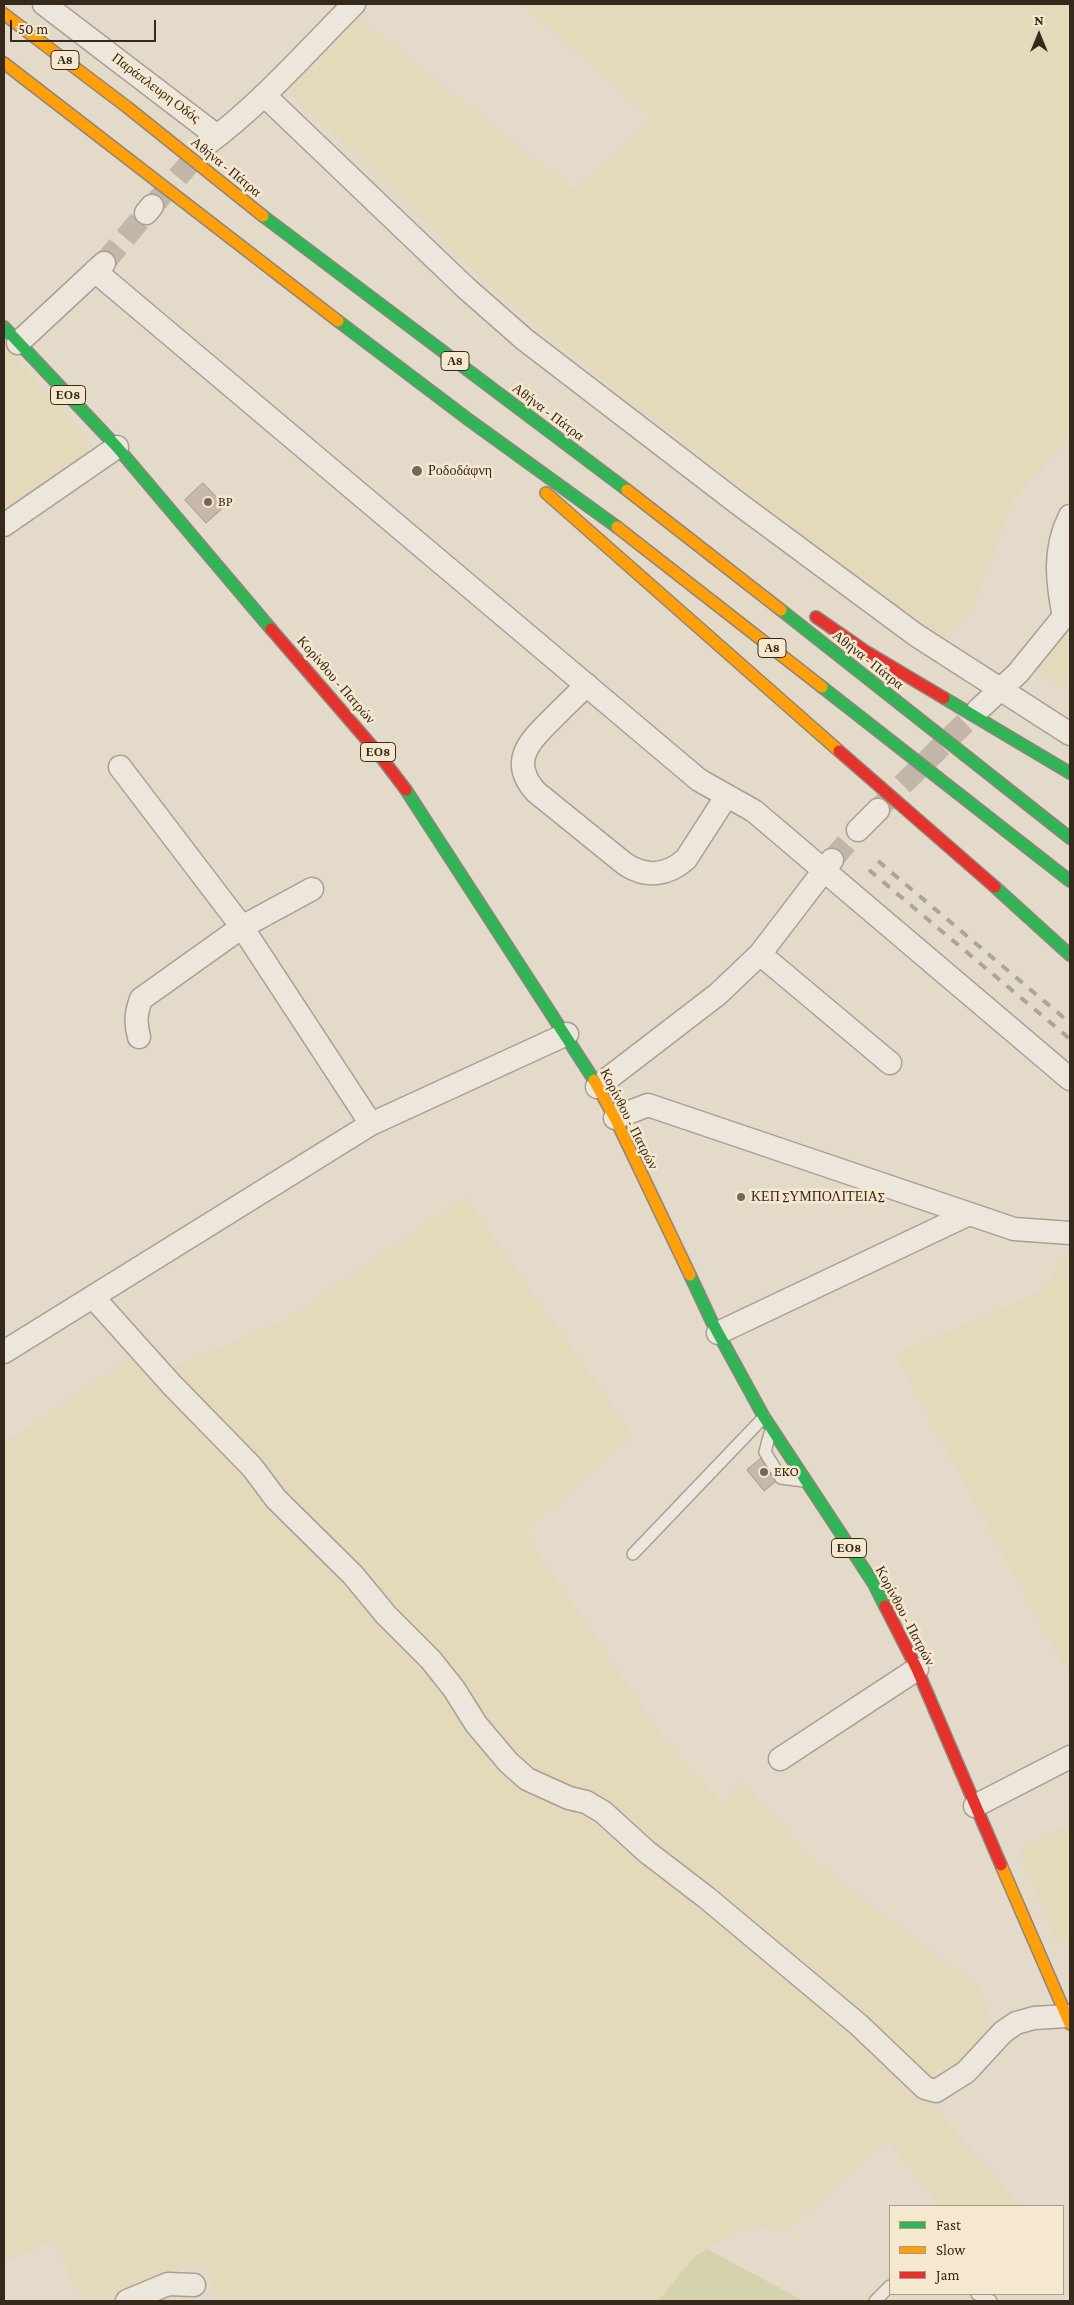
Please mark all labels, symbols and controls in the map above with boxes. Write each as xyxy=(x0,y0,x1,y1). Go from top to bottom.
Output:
scale bar xyxy=(12,10,159,42)
north arrow xyxy=(1014,10,1064,60)
text: N xyxy=(1034,12,1044,28)
text: 50 m xyxy=(18,21,48,37)
street label: Παράπλευρη Οδός xyxy=(109,49,203,127)
road number: Α8 xyxy=(51,50,79,70)
street label: Αθήνα - Πάτρα xyxy=(187,134,265,200)
road number: Α8 xyxy=(441,352,469,371)
street label: Αθήνα - Πάτρα xyxy=(509,380,587,444)
road number: ΕΟ8 xyxy=(50,386,86,404)
place label: Ροδοδάφνη xyxy=(428,463,492,479)
marker: Ροδοδάφνη xyxy=(410,464,424,478)
place label: BP xyxy=(218,494,233,510)
marker: BP xyxy=(202,496,214,508)
street label: Αθήνα - Πάτρα xyxy=(829,627,907,693)
street label: Κορίνθου - Πατρών xyxy=(293,633,379,727)
road number: Α8 xyxy=(758,638,786,658)
road number: ΕΟ8 xyxy=(360,742,396,762)
street label: Κορίνθου - Πατρών xyxy=(596,1066,662,1172)
place label: ΚΕΠ ΣΥΜΠΟΛΙΤΕΙΑΣ xyxy=(751,1189,885,1205)
marker: ΚΕΠ ΣΥΜΠΟΛΙΤΕΙΑΣ xyxy=(735,1191,747,1203)
place label: EKO xyxy=(774,1464,799,1480)
marker: EKO xyxy=(758,1466,770,1478)
road number: ΕΟ8 xyxy=(832,1539,866,1558)
street label: Κορίνθου - Πατρών xyxy=(872,1563,938,1669)
legend xyxy=(889,2205,1064,2295)
text: Fast xyxy=(936,2217,961,2233)
text: Slow xyxy=(936,2242,965,2258)
text: Jam xyxy=(936,2267,959,2283)

